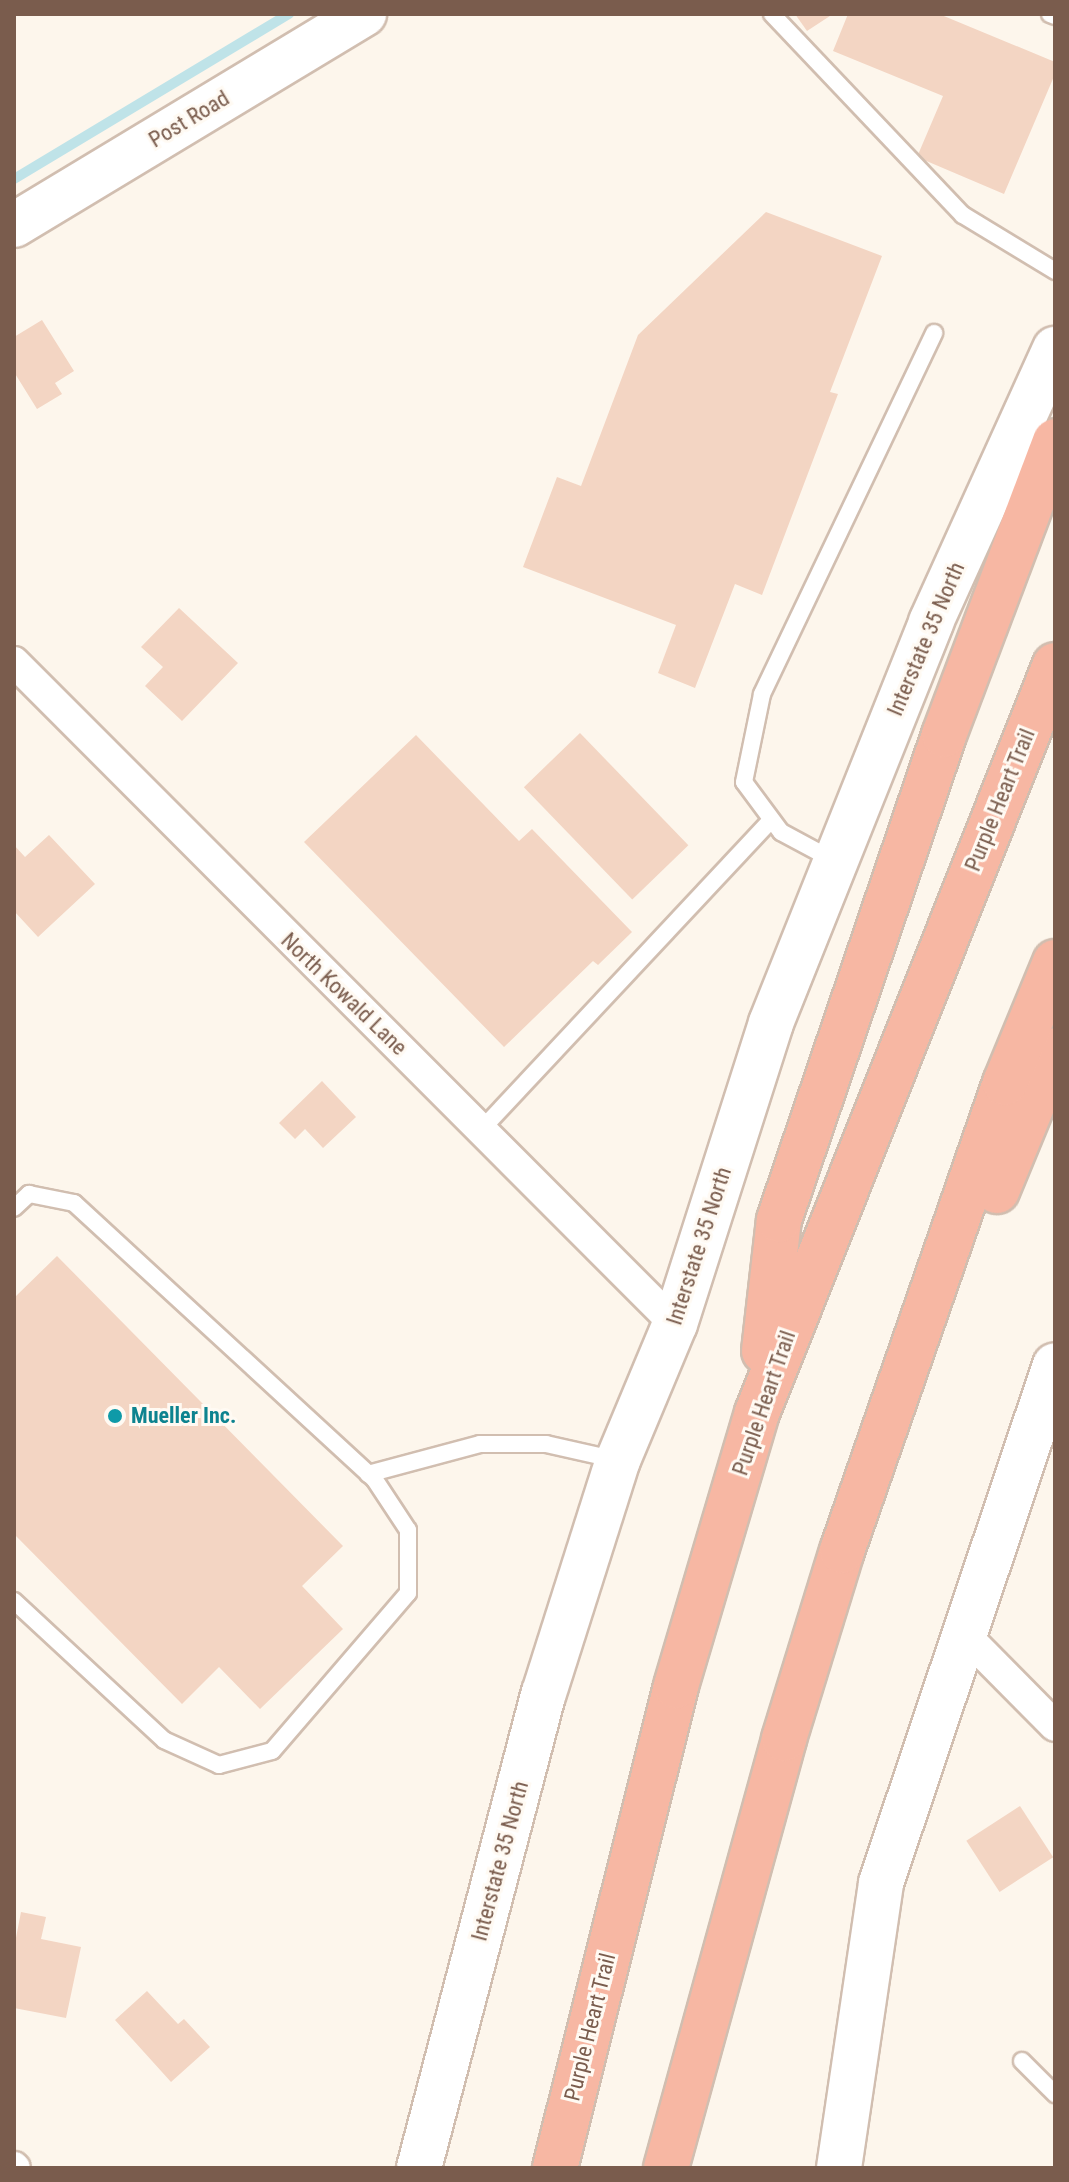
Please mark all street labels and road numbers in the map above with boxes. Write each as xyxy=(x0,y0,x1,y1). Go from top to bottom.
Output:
street label: Post Road xyxy=(144,85,234,153)
street label: Interstate 35 North xyxy=(882,558,970,720)
street label: Purple Heart Trail xyxy=(959,725,1041,875)
street label: North Kowald Lane xyxy=(276,927,412,1061)
street label: Interstate 35 North xyxy=(661,1164,737,1328)
street label: Purple Heart Trail xyxy=(727,1327,801,1479)
street label: Interstate 35 North xyxy=(466,1778,534,1944)
street label: Purple Heart Trail xyxy=(559,1950,621,2104)

